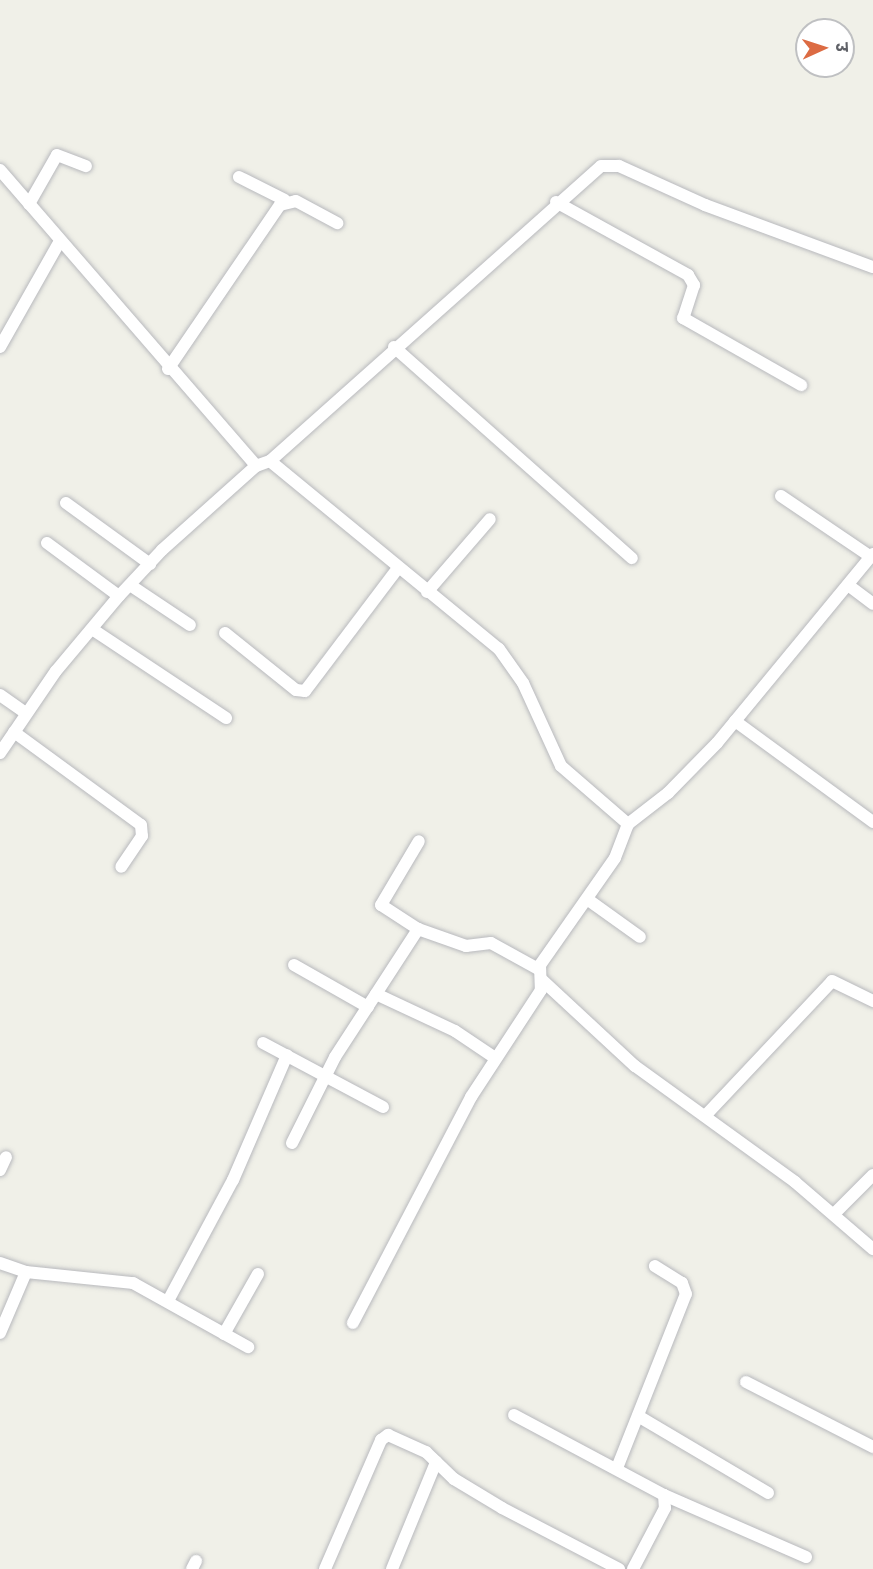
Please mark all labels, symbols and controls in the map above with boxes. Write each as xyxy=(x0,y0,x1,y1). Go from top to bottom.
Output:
north arrow xyxy=(795,18,855,78)
text: उ xyxy=(830,42,853,52)

